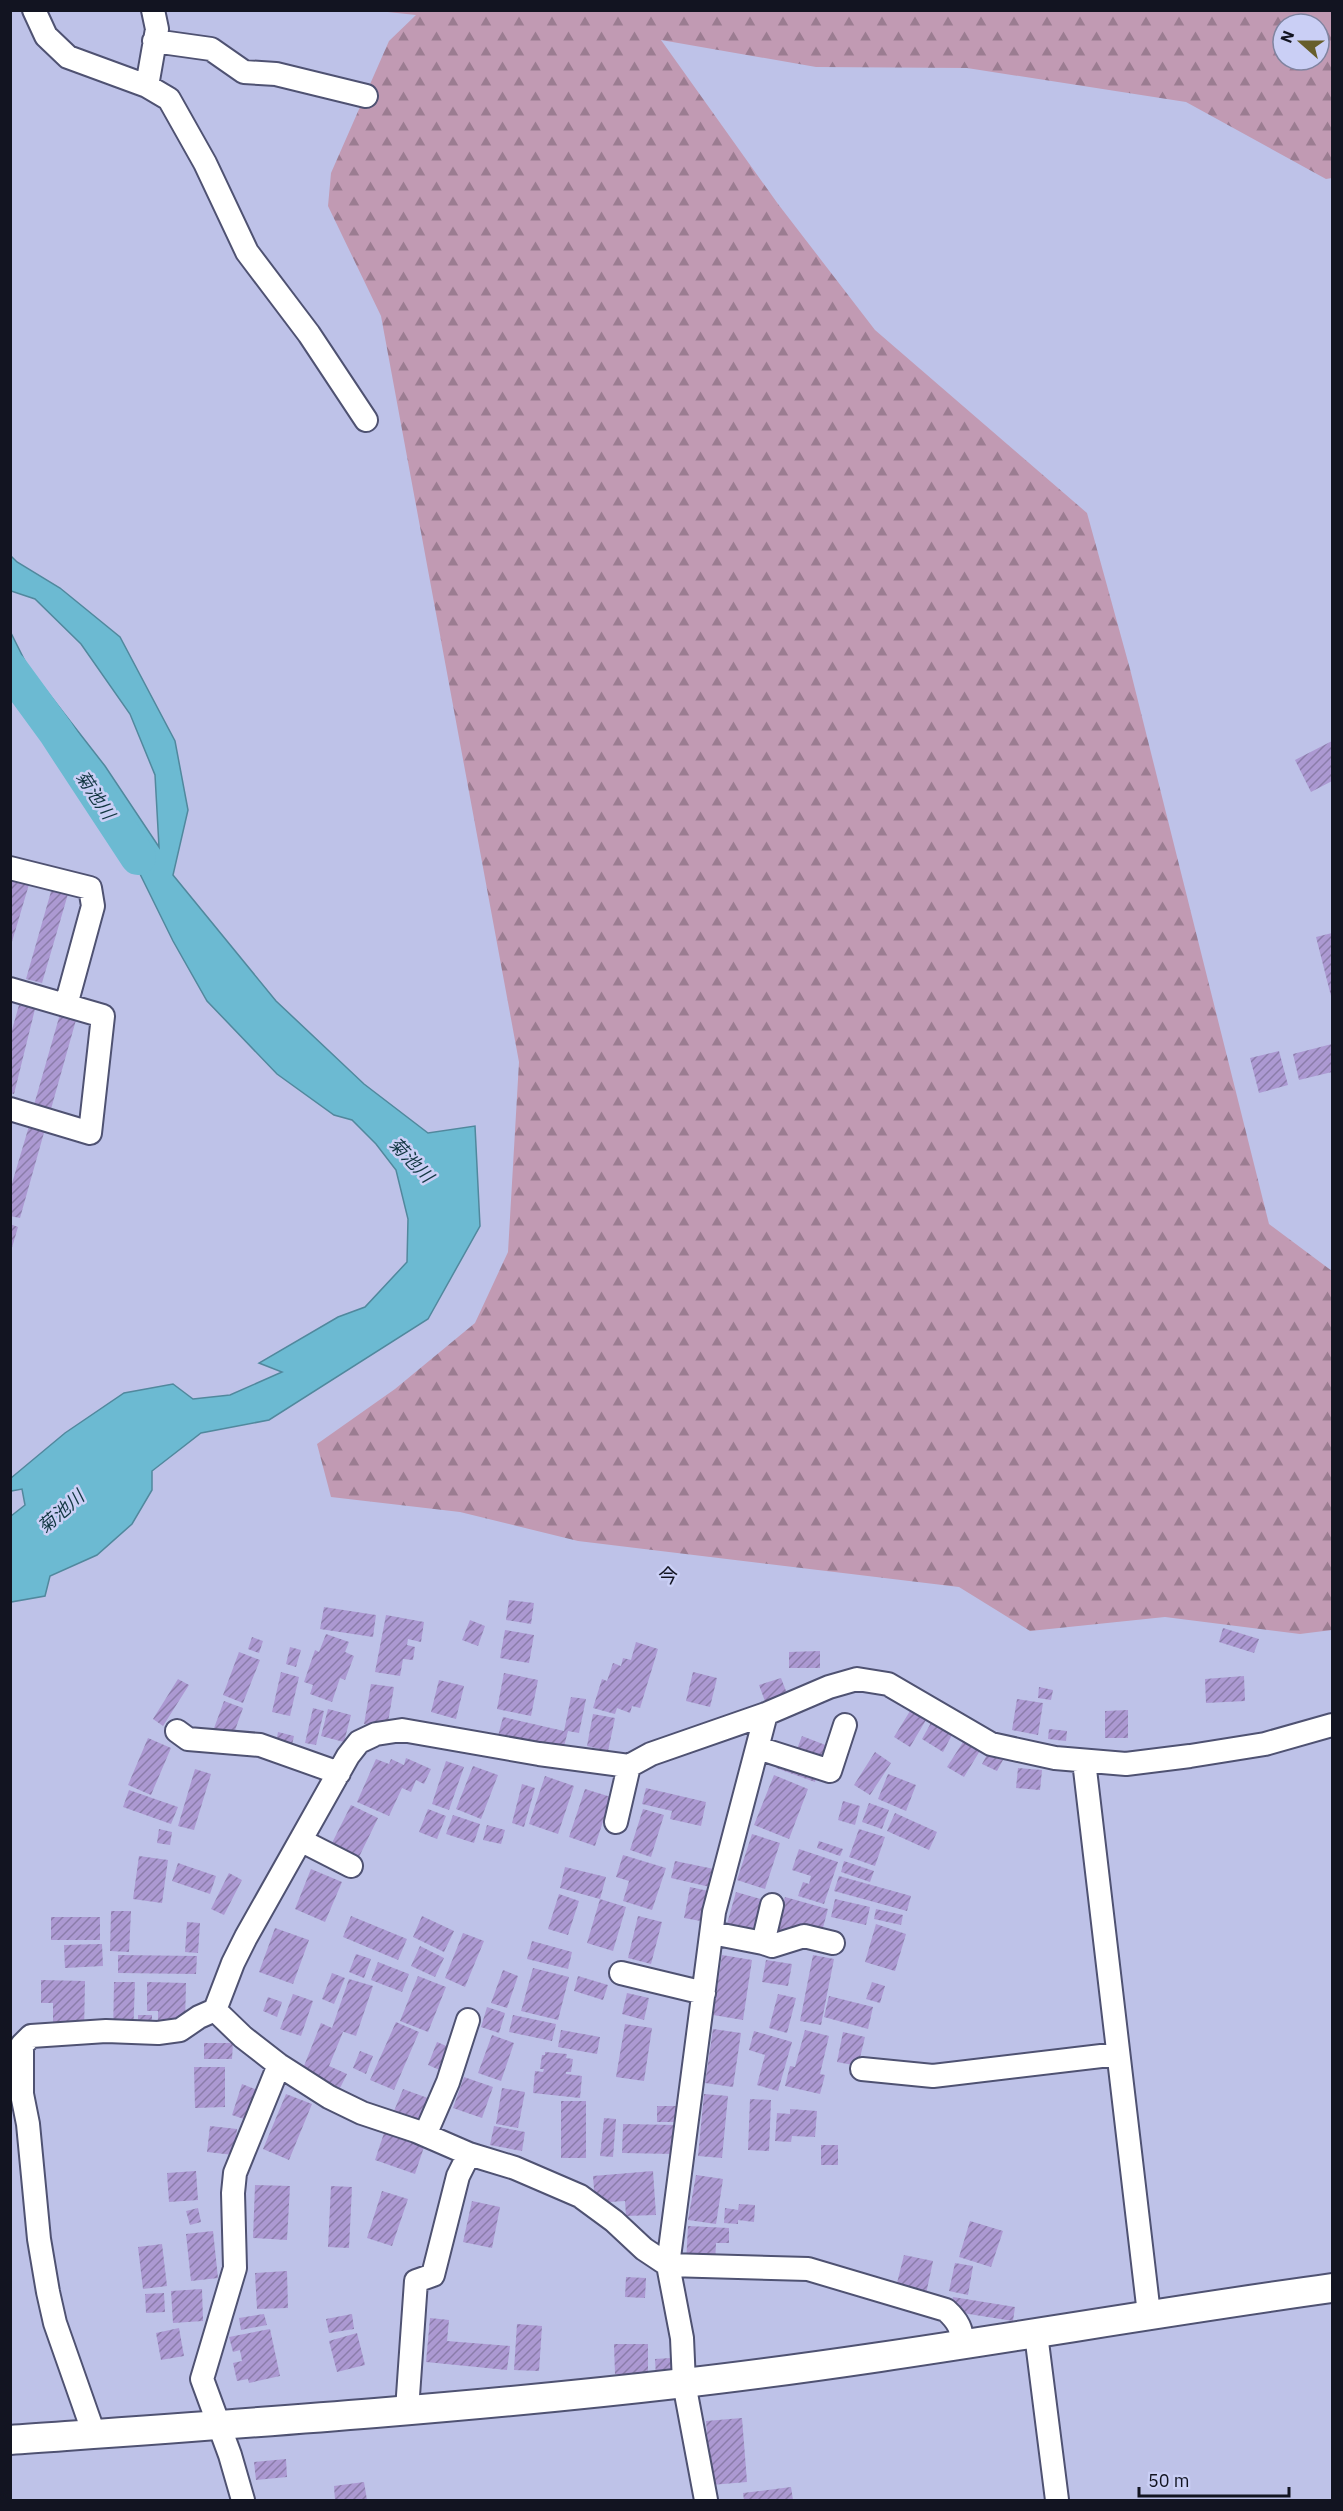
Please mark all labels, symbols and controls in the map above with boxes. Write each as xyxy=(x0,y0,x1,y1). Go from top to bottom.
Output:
north arrow xyxy=(1271,12,1331,72)
text: N xyxy=(1276,28,1298,46)
water label: 菊池川 xyxy=(71,766,121,825)
water label: 菊池川 xyxy=(384,1132,440,1189)
water label: 菊池川 xyxy=(33,1484,90,1538)
district label: 今 xyxy=(658,1562,678,1589)
scale bar xyxy=(1139,2460,1289,2498)
text: 50 m xyxy=(1148,2469,1190,2492)

